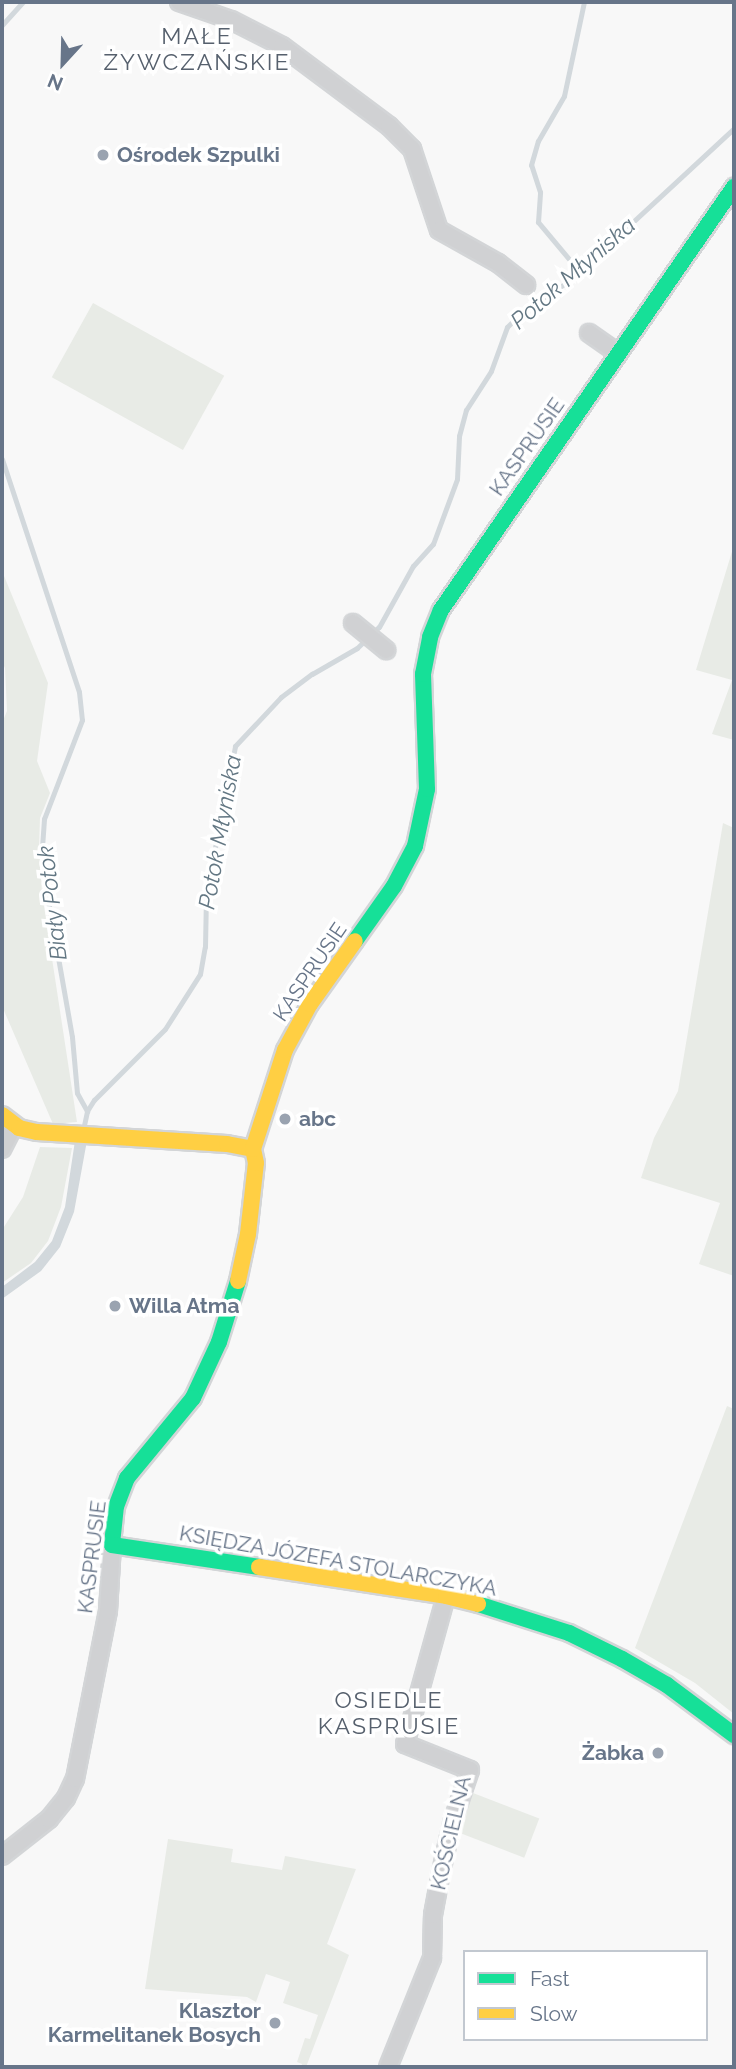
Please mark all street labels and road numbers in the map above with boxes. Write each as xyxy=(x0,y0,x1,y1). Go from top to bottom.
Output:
street label: KASPRUSIE xyxy=(484,393,570,501)
street label: KASPRUSIE xyxy=(268,918,352,1026)
street label: KASPRUSIE xyxy=(73,1499,111,1615)
street label: KSIĘDZA JÓZEFA STOLARCZYKA xyxy=(176,1520,500,1602)
street label: KOŚCIELNA xyxy=(426,1774,476,1892)

